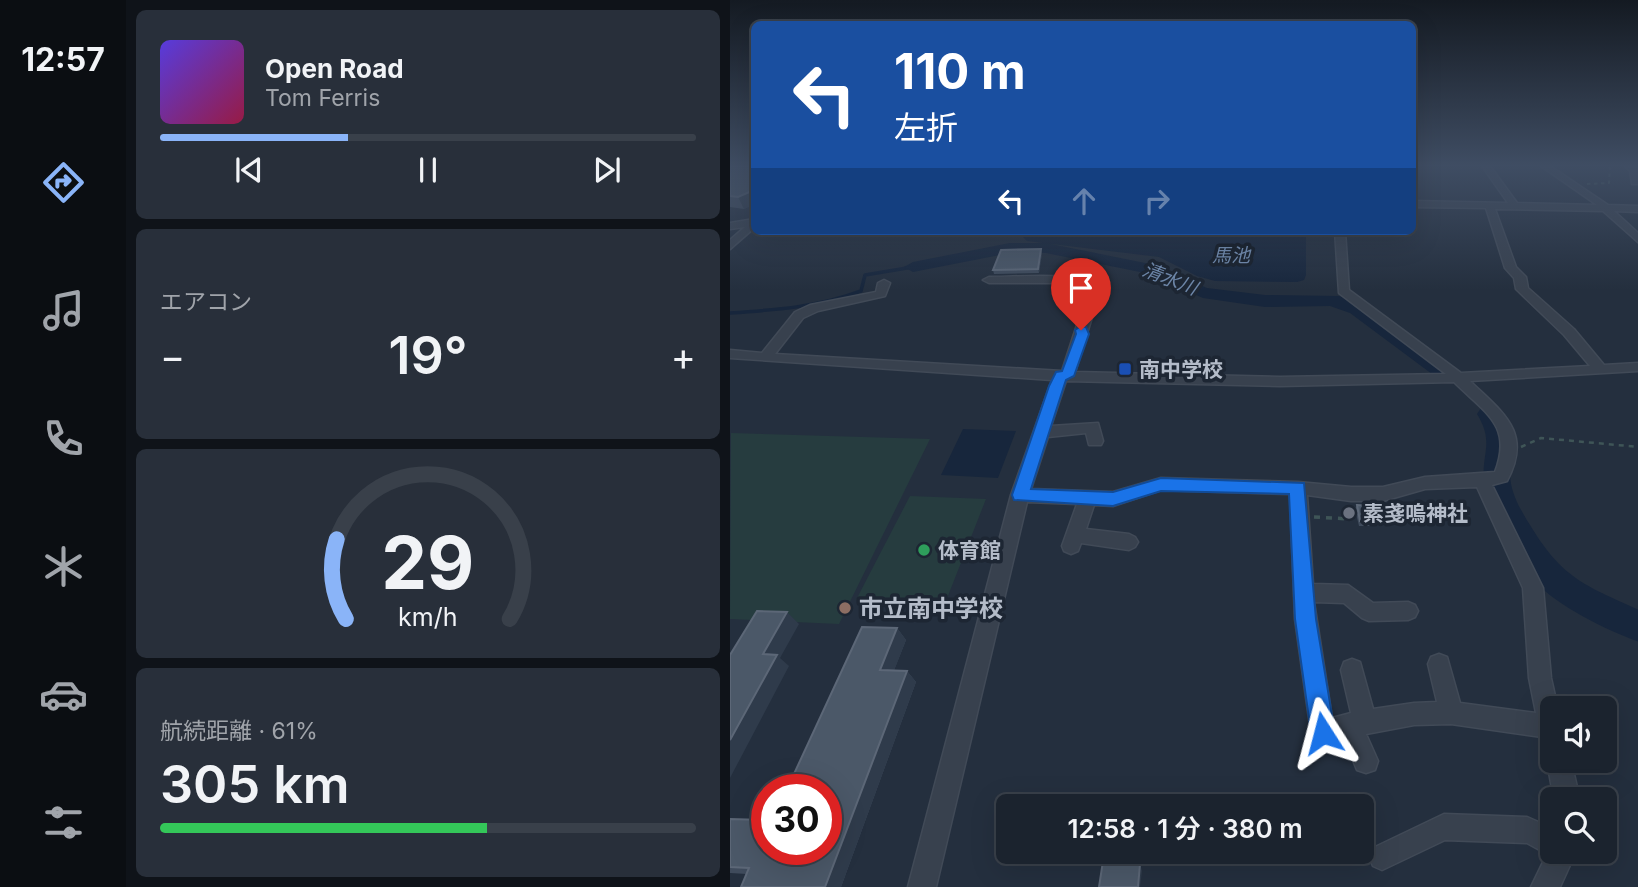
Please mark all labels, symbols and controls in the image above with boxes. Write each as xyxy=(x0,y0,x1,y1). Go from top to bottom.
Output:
text: 12:57 xyxy=(21,40,105,79)
text: 110 m xyxy=(894,42,1026,101)
icon: left xyxy=(779,49,870,140)
text: Open Road xyxy=(265,53,404,84)
text: Tom Ferris xyxy=(265,84,380,112)
text: 左折 xyxy=(894,108,958,147)
icon: previous xyxy=(230,151,268,189)
icon: pause xyxy=(409,151,447,189)
icon: next xyxy=(588,151,626,189)
icon: directions xyxy=(39,158,88,207)
icon: left xyxy=(992,182,1030,220)
icon: ahead xyxy=(1065,182,1103,220)
icon: right xyxy=(1138,182,1176,220)
water label: 馬池 xyxy=(1212,244,1252,267)
pin xyxy=(1051,258,1111,330)
water label: 清水川 xyxy=(1139,258,1203,301)
icon: arrive xyxy=(1062,269,1100,307)
icon: music xyxy=(39,286,88,335)
text: エアコン xyxy=(160,288,252,316)
text: 19° xyxy=(388,324,468,387)
text: − xyxy=(160,333,185,379)
text: + xyxy=(671,333,696,379)
place label: 南中学校 xyxy=(1139,357,1223,382)
marker: 南中学校 xyxy=(1117,361,1133,377)
icon: phone xyxy=(39,414,88,463)
place label: 素戔嗚神社 xyxy=(1363,501,1468,526)
marker: 素戔嗚神社 xyxy=(1341,505,1357,521)
text: 29 xyxy=(381,519,475,608)
place label: 体育館 xyxy=(938,538,1001,563)
icon: climate xyxy=(39,542,88,591)
marker: 体育館 xyxy=(916,542,932,558)
place label: 市立南中学校 xyxy=(859,594,1003,623)
marker: 市立南中学校 xyxy=(837,600,853,616)
text: km/h xyxy=(398,602,458,632)
icon: car xyxy=(39,670,88,719)
position arrow xyxy=(1286,696,1360,770)
map controls xyxy=(1540,696,1617,864)
button: sound xyxy=(1540,696,1617,773)
text: 航続距離 · 61% xyxy=(160,717,318,745)
text: 305 km xyxy=(160,753,350,816)
speed limit sign: 30 xyxy=(751,774,842,865)
button: search xyxy=(1540,787,1617,864)
icon: filters xyxy=(39,798,88,847)
text: 12:58 · 1 分 · 380 m xyxy=(1067,813,1303,844)

